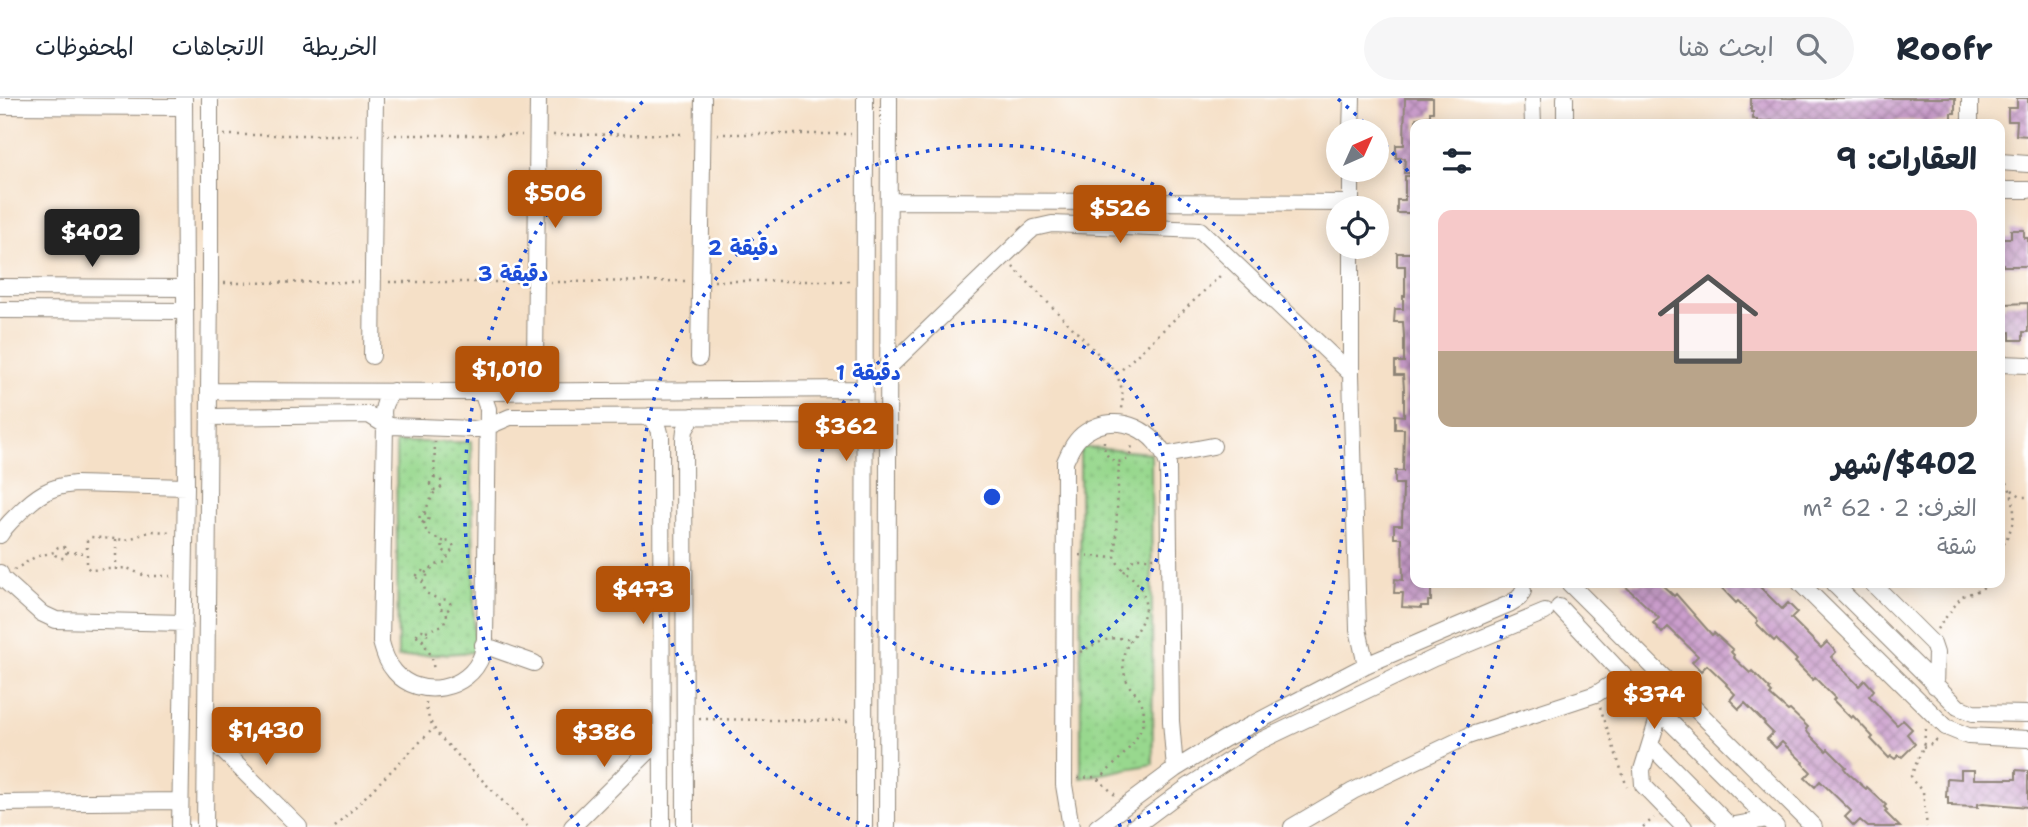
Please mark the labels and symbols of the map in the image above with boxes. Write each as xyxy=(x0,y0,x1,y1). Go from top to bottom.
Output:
north arrow xyxy=(1326,119,1390,182)
pin: $506 xyxy=(514,170,596,230)
pin: $526 xyxy=(1079,186,1161,245)
pin: $402 xyxy=(51,209,133,269)
text: 2 دقيقة xyxy=(708,234,778,262)
text: 3 دقيقة xyxy=(478,260,548,288)
pin: $1,010 xyxy=(450,346,564,406)
text: 1 دقيقة xyxy=(835,359,901,387)
pin: $362 xyxy=(805,404,887,463)
centre of rings xyxy=(980,485,1004,509)
pin: $473 xyxy=(602,566,684,626)
pin: $374 xyxy=(1613,672,1695,731)
pin: $1,430 xyxy=(209,708,323,767)
pin: $386 xyxy=(563,710,645,769)

